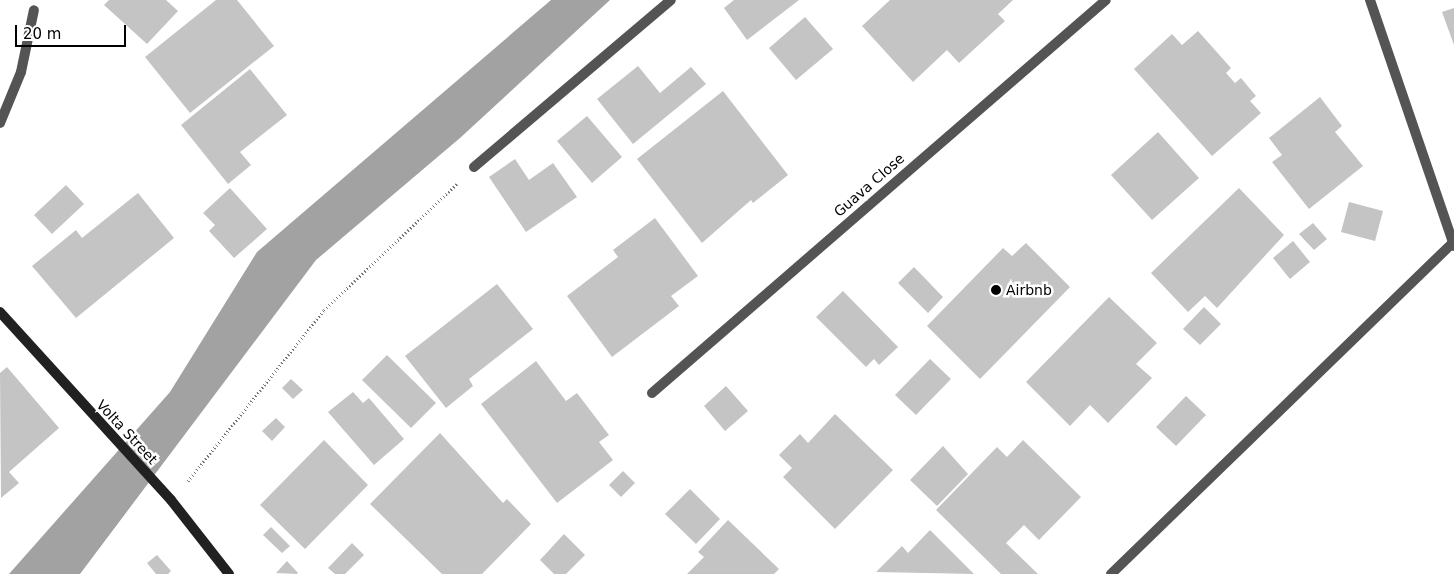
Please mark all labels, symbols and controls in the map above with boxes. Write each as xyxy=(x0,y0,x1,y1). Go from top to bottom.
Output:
scale bar xyxy=(18,15,129,47)
text: 20 m xyxy=(23,25,61,43)
street label: Guava Close xyxy=(830,150,908,220)
place label: Airbnb xyxy=(1006,282,1052,298)
marker: Airbnb xyxy=(990,284,1002,296)
street label: Volta Street xyxy=(93,396,161,468)

